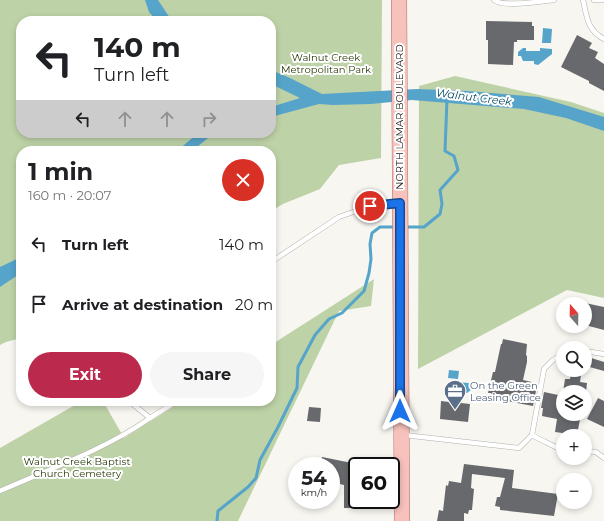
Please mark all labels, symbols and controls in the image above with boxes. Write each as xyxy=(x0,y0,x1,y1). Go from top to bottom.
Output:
text: 140 m xyxy=(94,30,181,64)
icon: left xyxy=(28,32,80,84)
street label: NORTH LAMAR BOULEVARD xyxy=(393,44,406,190)
park label: Walnut Creek Metropolitan Park xyxy=(281,51,371,76)
text: Turn left xyxy=(94,64,169,86)
water label: Walnut Creek xyxy=(435,85,513,109)
icon: left xyxy=(72,108,94,130)
icon: ahead xyxy=(114,108,136,130)
icon: ahead xyxy=(156,108,178,130)
icon: right xyxy=(198,108,220,130)
text: 1 min xyxy=(28,157,93,186)
button: close xyxy=(222,159,264,201)
text: 160 m · 20:07 xyxy=(28,187,111,203)
pin xyxy=(353,189,387,223)
icon: arrive xyxy=(359,195,381,217)
icon: left xyxy=(28,233,50,255)
text: Turn left xyxy=(62,235,129,254)
text: 140 m xyxy=(219,235,264,254)
icon: arrive xyxy=(28,293,50,315)
text: Arrive at destination xyxy=(62,295,223,314)
text: 20 m xyxy=(235,295,273,314)
north arrow xyxy=(556,297,592,333)
map controls xyxy=(556,297,592,509)
button: search xyxy=(556,341,592,377)
button: Exit xyxy=(28,352,142,398)
button: Share xyxy=(150,352,264,398)
office icon: On the Green Leasing Office xyxy=(442,378,468,411)
place label: On the Green Leasing Office xyxy=(470,379,541,404)
button: layers xyxy=(556,385,592,421)
position arrow xyxy=(379,390,421,432)
button: + xyxy=(556,429,592,465)
park label: Walnut Creek Baptist Church Cemetery xyxy=(24,455,130,480)
speed limit sign: 60 xyxy=(348,457,400,509)
text: 54 xyxy=(301,466,327,490)
button: − xyxy=(556,473,592,509)
text: km/h xyxy=(301,486,327,499)

